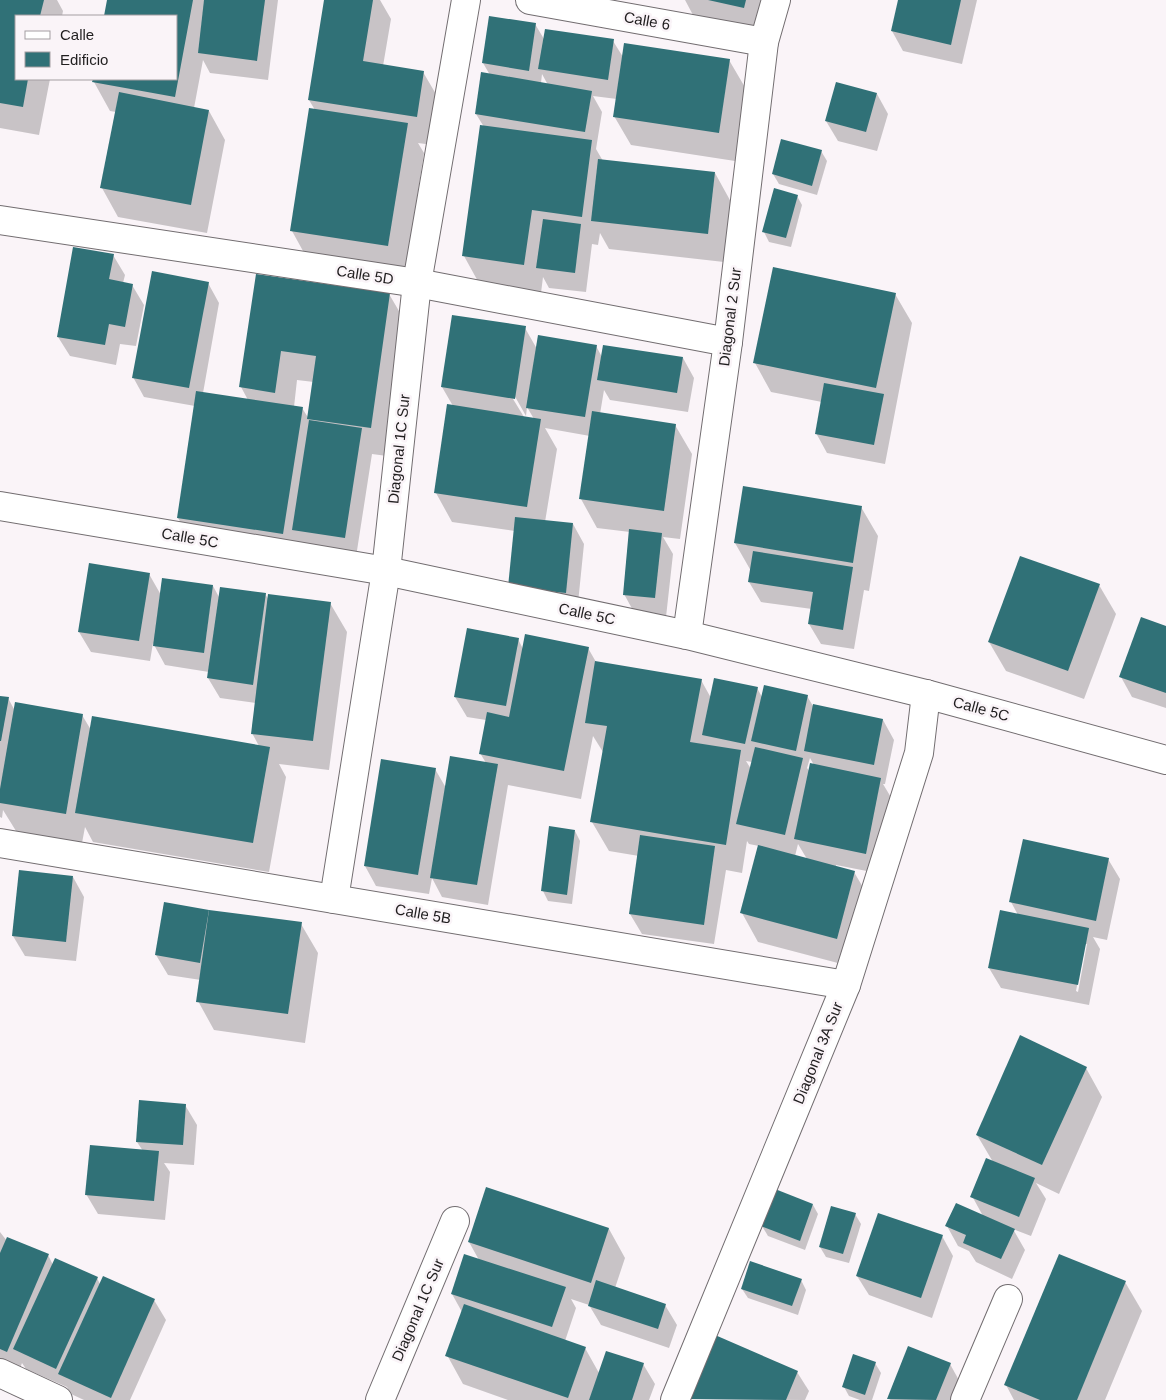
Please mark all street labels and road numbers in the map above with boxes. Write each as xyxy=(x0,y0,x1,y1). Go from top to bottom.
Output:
street label: Calle 6 xyxy=(623,8,672,33)
street label: Calle 5D xyxy=(335,262,395,287)
street label: Diagonal 2 Sur xyxy=(715,267,744,367)
street label: Diagonal 1C Sur xyxy=(384,393,413,505)
street label: Calle 5C xyxy=(160,524,220,551)
street label: Calle 5C xyxy=(557,599,617,628)
street label: Calle 5C xyxy=(951,693,1011,724)
street label: Calle 5B xyxy=(394,900,452,927)
street label: Diagonal 3A Sur xyxy=(789,999,846,1106)
street label: Diagonal 1C Sur xyxy=(388,1256,447,1364)

